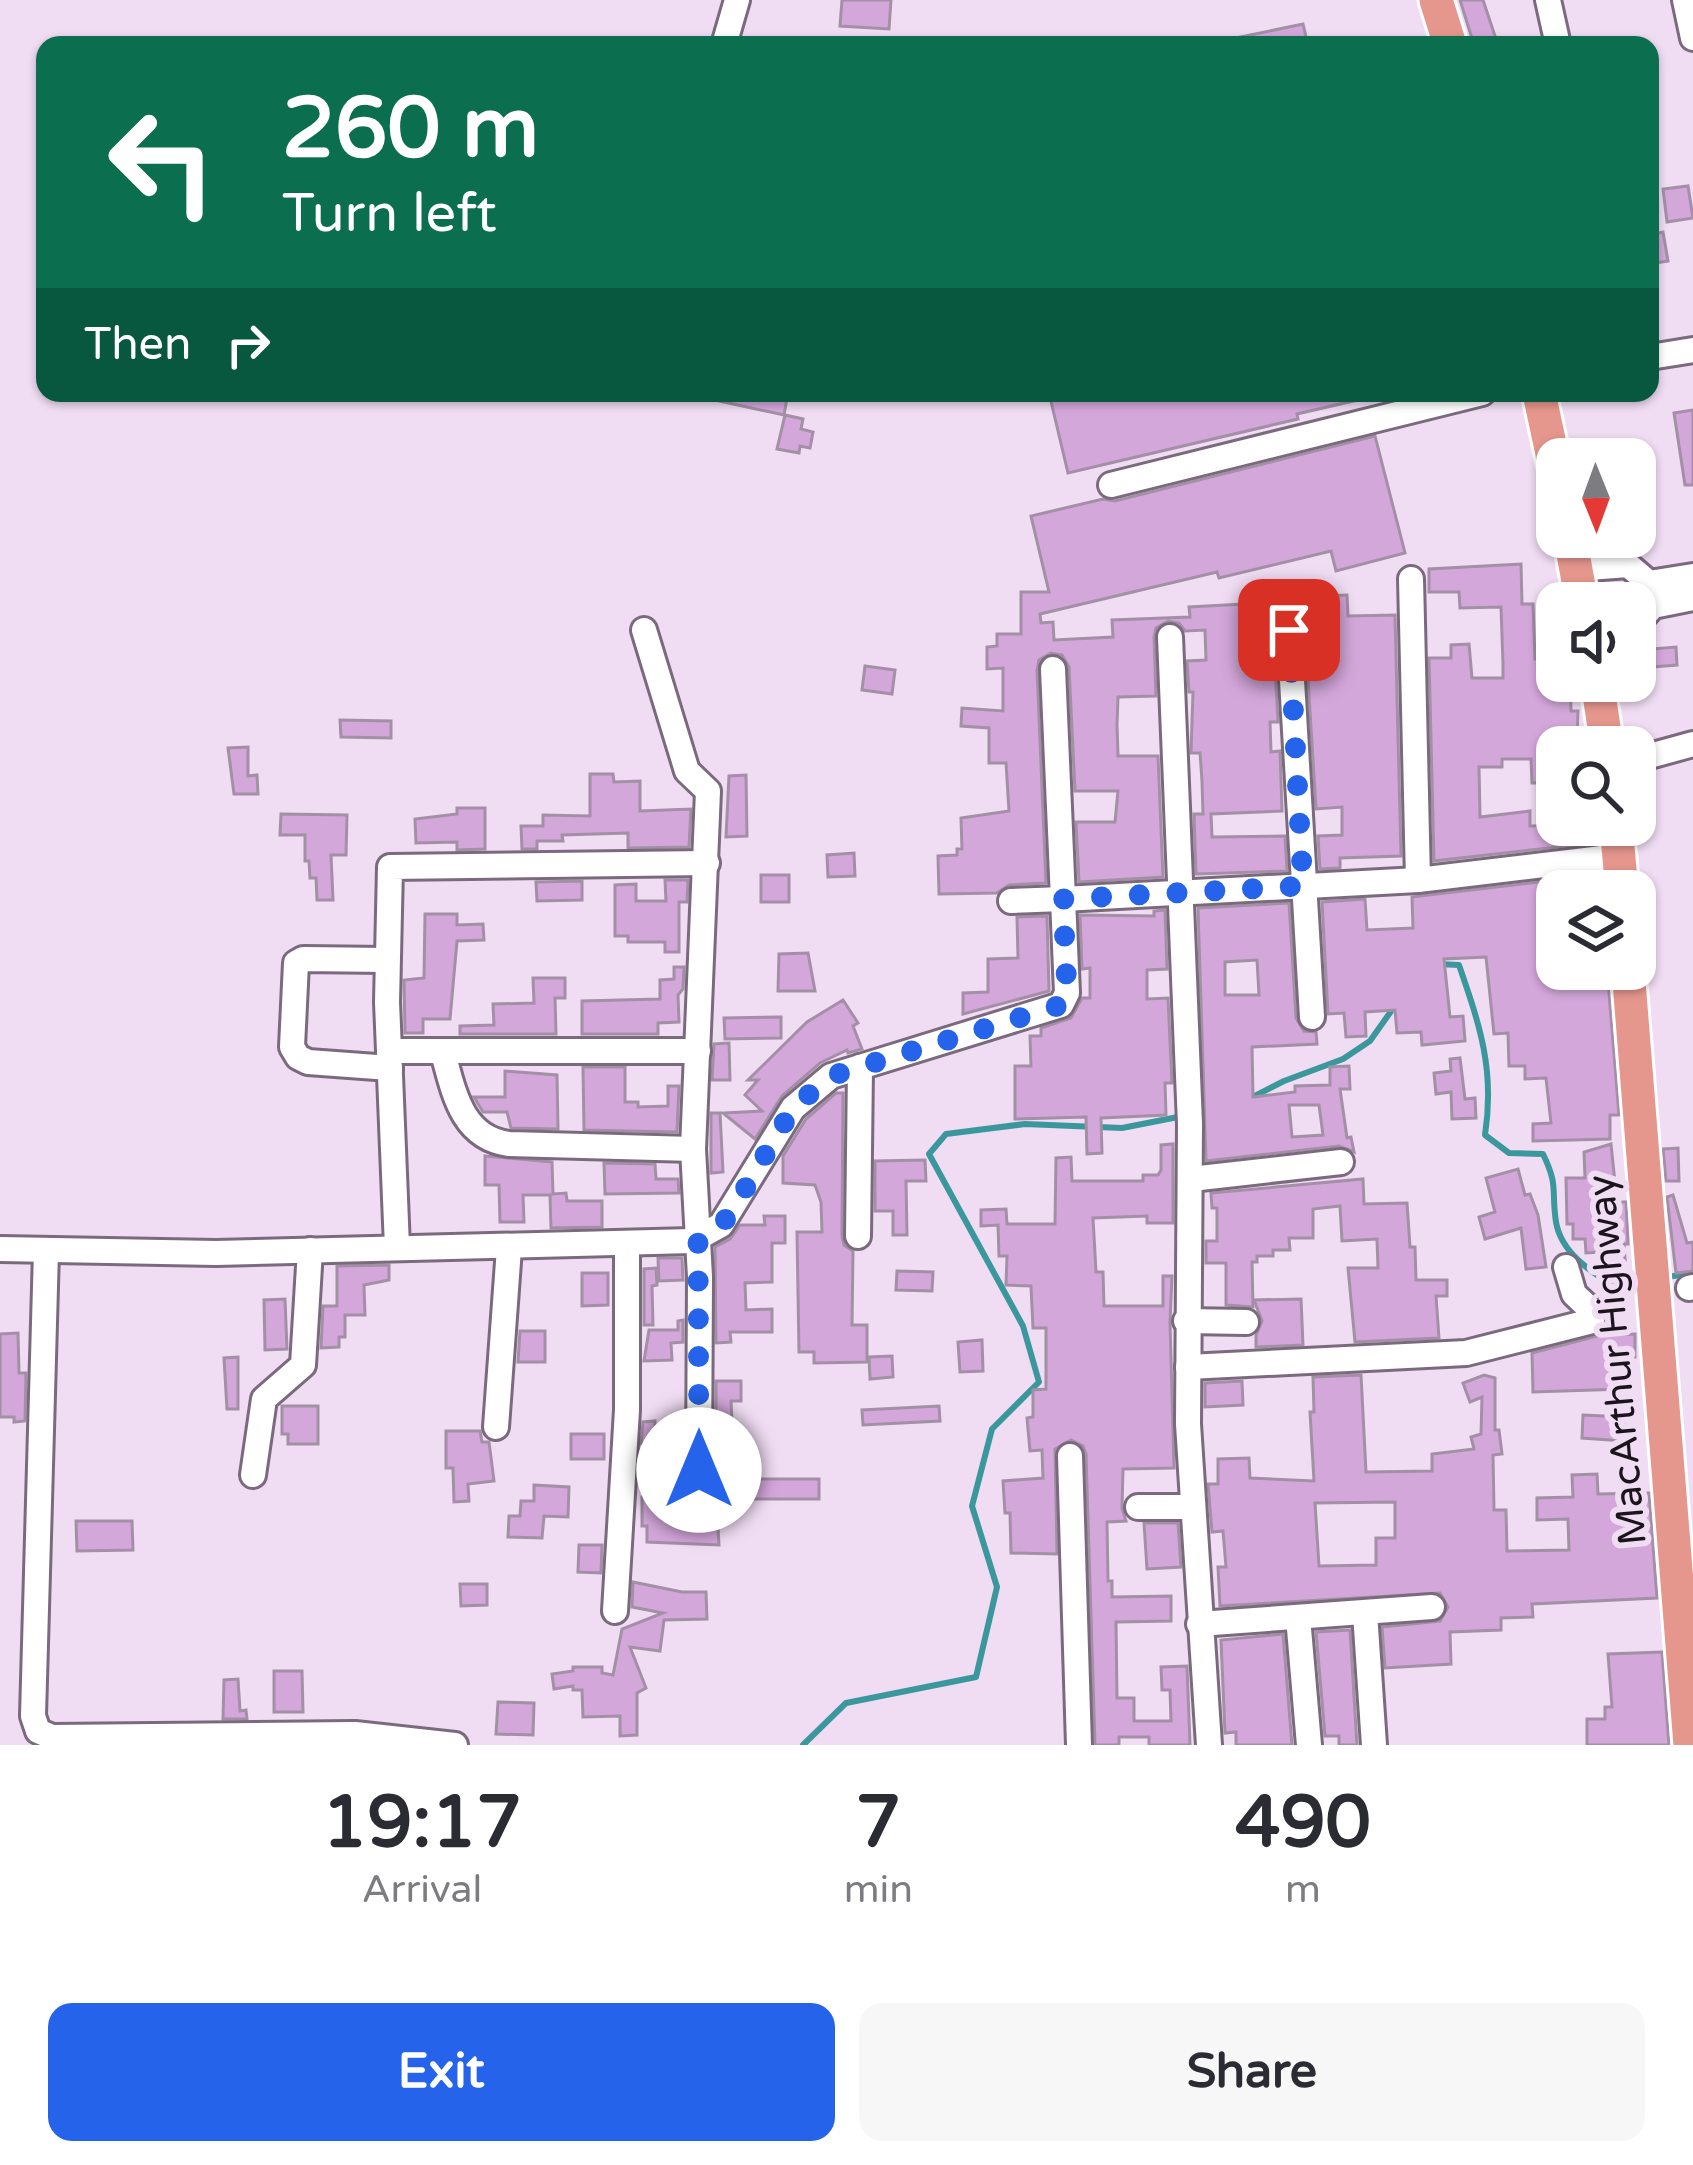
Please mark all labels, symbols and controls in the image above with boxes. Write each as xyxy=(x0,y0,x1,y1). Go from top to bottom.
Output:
text: 260 m xyxy=(282,79,539,180)
icon: left xyxy=(84,84,240,240)
text: Turn left xyxy=(282,181,497,246)
icon: right xyxy=(215,312,281,378)
text: Then xyxy=(84,318,191,372)
north arrow xyxy=(1536,438,1656,558)
map controls xyxy=(1536,438,1656,990)
pin xyxy=(1238,579,1340,681)
button: sound xyxy=(1536,582,1656,702)
icon: arrive xyxy=(1256,597,1322,663)
button: search xyxy=(1536,726,1656,846)
button: layers xyxy=(1536,870,1656,990)
street label: MacArthur Highway xyxy=(1577,1173,1657,1547)
position arrow xyxy=(636,1407,762,1533)
text: 19:17 xyxy=(322,1780,522,1867)
text: 7 xyxy=(856,1780,901,1867)
text: 490 xyxy=(1235,1780,1371,1867)
text: Arrival xyxy=(362,1866,482,1913)
text: min xyxy=(844,1866,913,1913)
text: m xyxy=(1285,1866,1321,1913)
button: Exit xyxy=(48,2003,835,2141)
button: Share xyxy=(859,2003,1645,2141)

